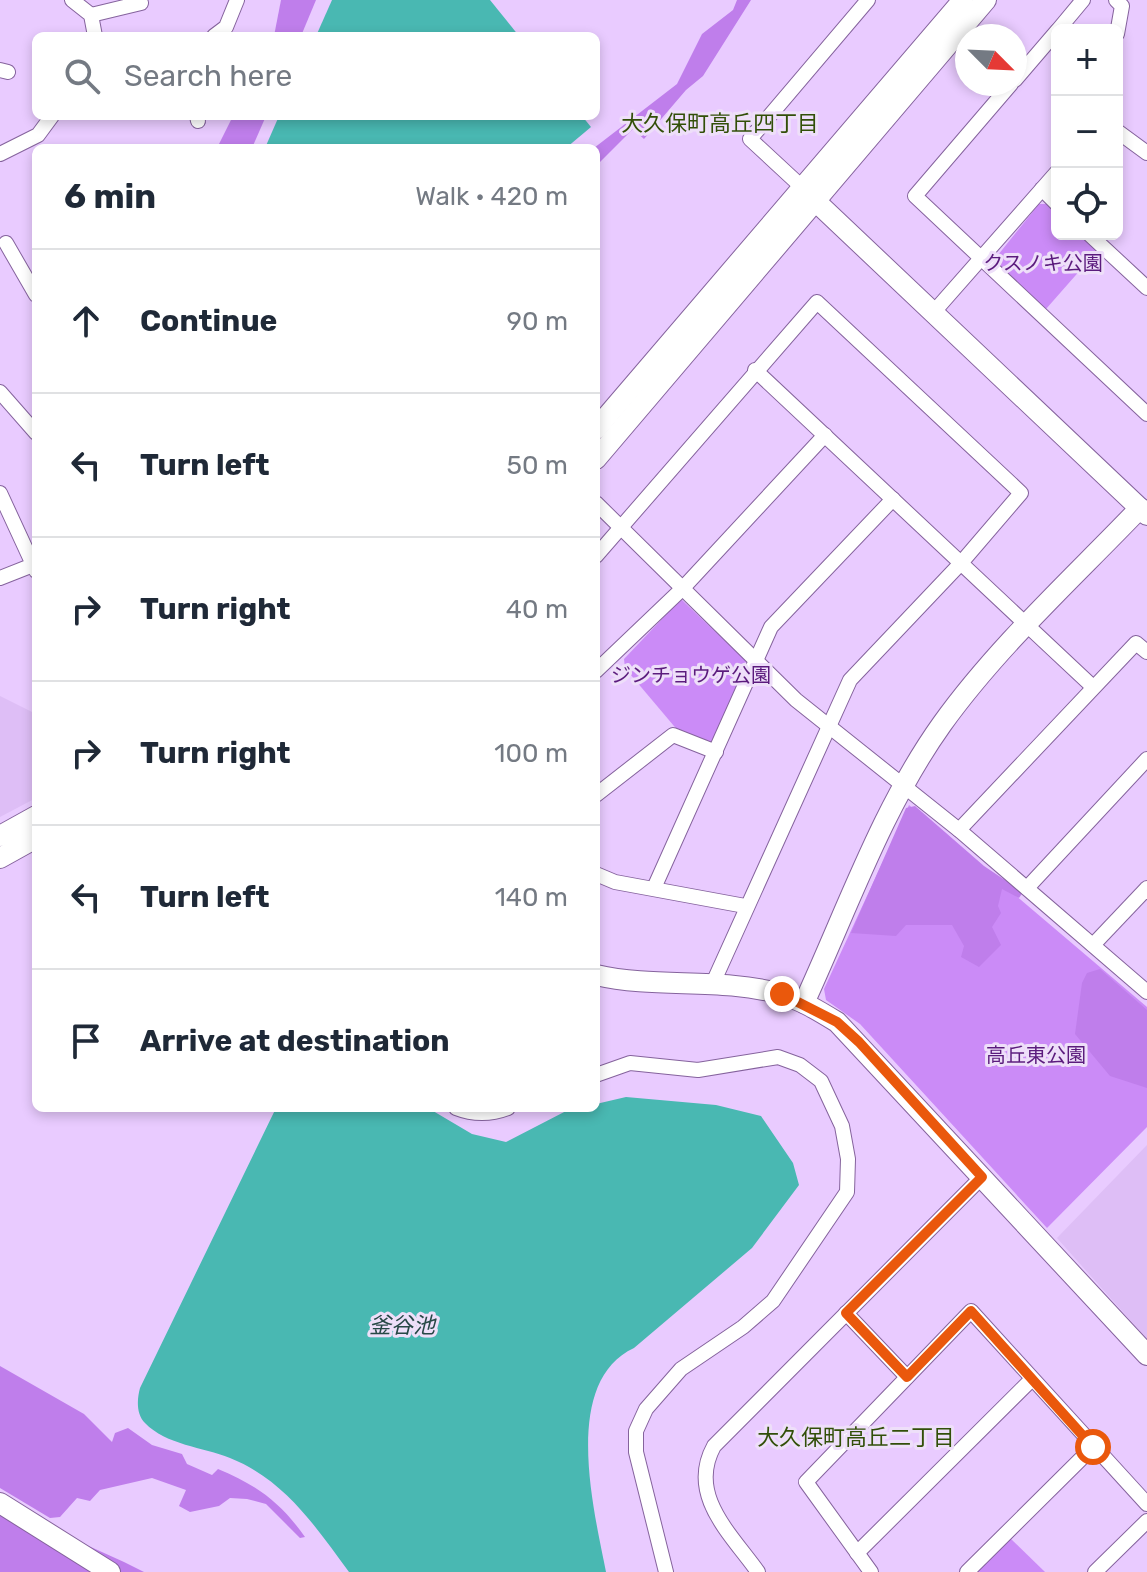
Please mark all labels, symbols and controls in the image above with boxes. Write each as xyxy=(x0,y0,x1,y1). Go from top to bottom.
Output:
north arrow xyxy=(955,24,1027,96)
map controls xyxy=(1051,24,1123,240)
button: + xyxy=(1051,24,1123,96)
search box xyxy=(32,32,600,120)
icon: search xyxy=(60,54,104,98)
text: Search here xyxy=(124,58,292,94)
button: − xyxy=(1051,96,1123,168)
district label: 大久保町高丘四丁目 xyxy=(621,110,819,137)
button: locate xyxy=(1051,168,1123,240)
text: 6 min xyxy=(64,176,156,217)
text: Walk · 420 m xyxy=(415,181,568,212)
park label: クスノキ公園 xyxy=(983,251,1103,275)
icon: ahead xyxy=(64,299,108,343)
text: Continue xyxy=(140,303,277,339)
text: 90 m xyxy=(507,306,568,337)
icon: left xyxy=(64,443,108,487)
text: Turn left xyxy=(140,447,270,483)
text: 50 m xyxy=(507,450,568,481)
icon: right xyxy=(64,587,108,631)
text: Turn right xyxy=(140,591,291,627)
text: 40 m xyxy=(506,594,568,625)
park label: ジンチョウゲ公園 xyxy=(611,663,771,687)
icon: right xyxy=(64,731,108,775)
text: Turn right xyxy=(140,735,291,771)
text: 100 m xyxy=(494,738,568,769)
icon: left xyxy=(64,875,108,919)
text: Turn left xyxy=(140,879,270,915)
text: 140 m xyxy=(495,882,568,913)
route end xyxy=(764,976,800,1012)
icon: arrive xyxy=(64,1019,108,1063)
text: Arrive at destination xyxy=(140,1023,450,1059)
park label: 高丘東公園 xyxy=(986,1043,1086,1067)
water label: 釜谷池 xyxy=(369,1312,437,1339)
district label: 大久保町高丘二丁目 xyxy=(757,1424,955,1451)
route start xyxy=(1075,1429,1111,1465)

